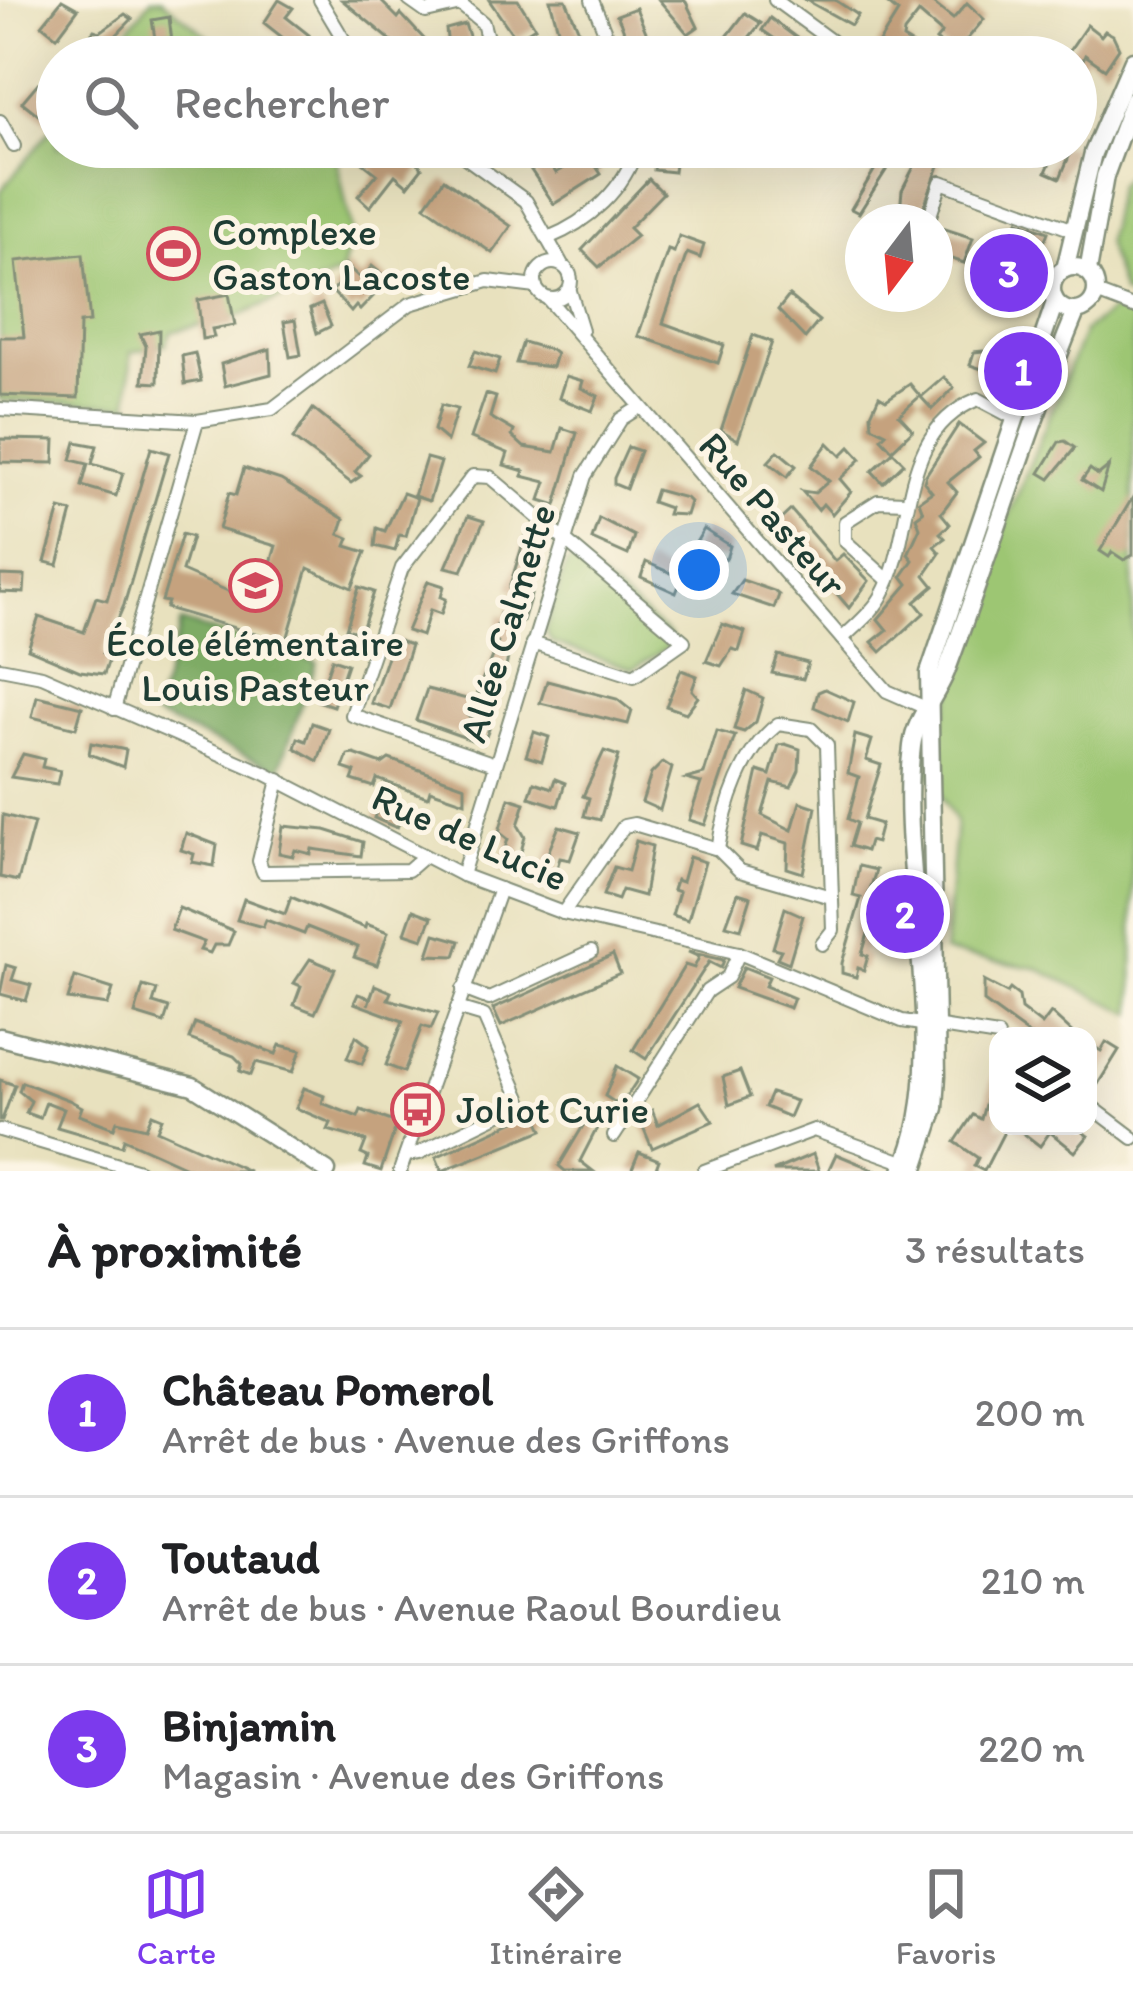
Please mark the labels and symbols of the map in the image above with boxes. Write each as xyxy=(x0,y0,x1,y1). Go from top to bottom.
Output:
north arrow xyxy=(845,204,953,312)
place label: Complexe Gaston Lacoste xyxy=(212,208,471,300)
sports icon: Complexe Gaston Lacoste xyxy=(145,225,201,281)
pin: 3 xyxy=(970,228,1048,318)
pin: 1 xyxy=(984,326,1062,416)
street label: Rue Pasteur xyxy=(689,422,857,606)
street label: Allée Calmette xyxy=(449,498,565,748)
your location xyxy=(669,540,729,600)
school or university icon: École élémentaire Louis Pasteur xyxy=(227,557,283,613)
place label: École élémentaire Louis Pasteur xyxy=(106,619,404,711)
street label: Rue de Lucie xyxy=(365,773,575,901)
pin: 2 xyxy=(866,869,944,959)
bus stop icon: Joliot Curie xyxy=(389,1081,445,1137)
place label: Joliot Curie xyxy=(456,1086,649,1133)

